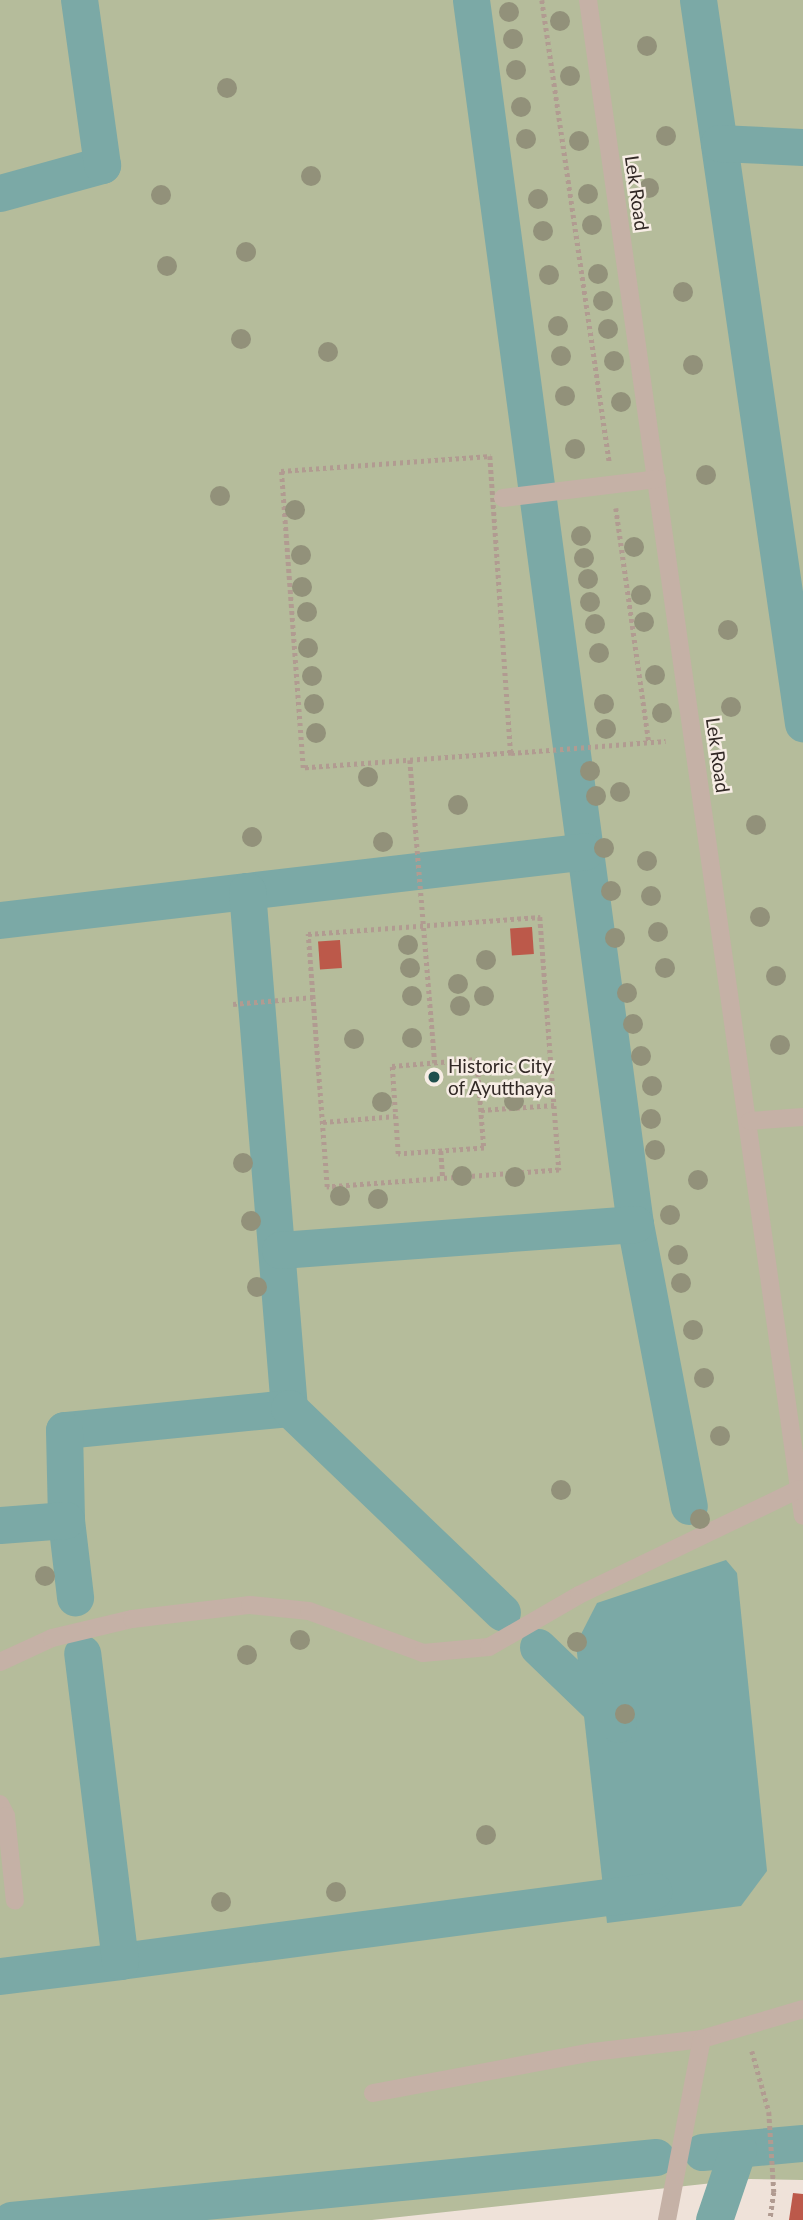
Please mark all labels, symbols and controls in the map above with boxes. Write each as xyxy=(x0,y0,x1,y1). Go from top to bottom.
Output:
street label: Lek Road xyxy=(620,154,654,232)
street label: Lek Road xyxy=(701,716,735,794)
place label: Historic City of Ayutthaya xyxy=(448,1055,554,1099)
marker: Historic City of Ayutthaya xyxy=(426,1069,442,1085)

